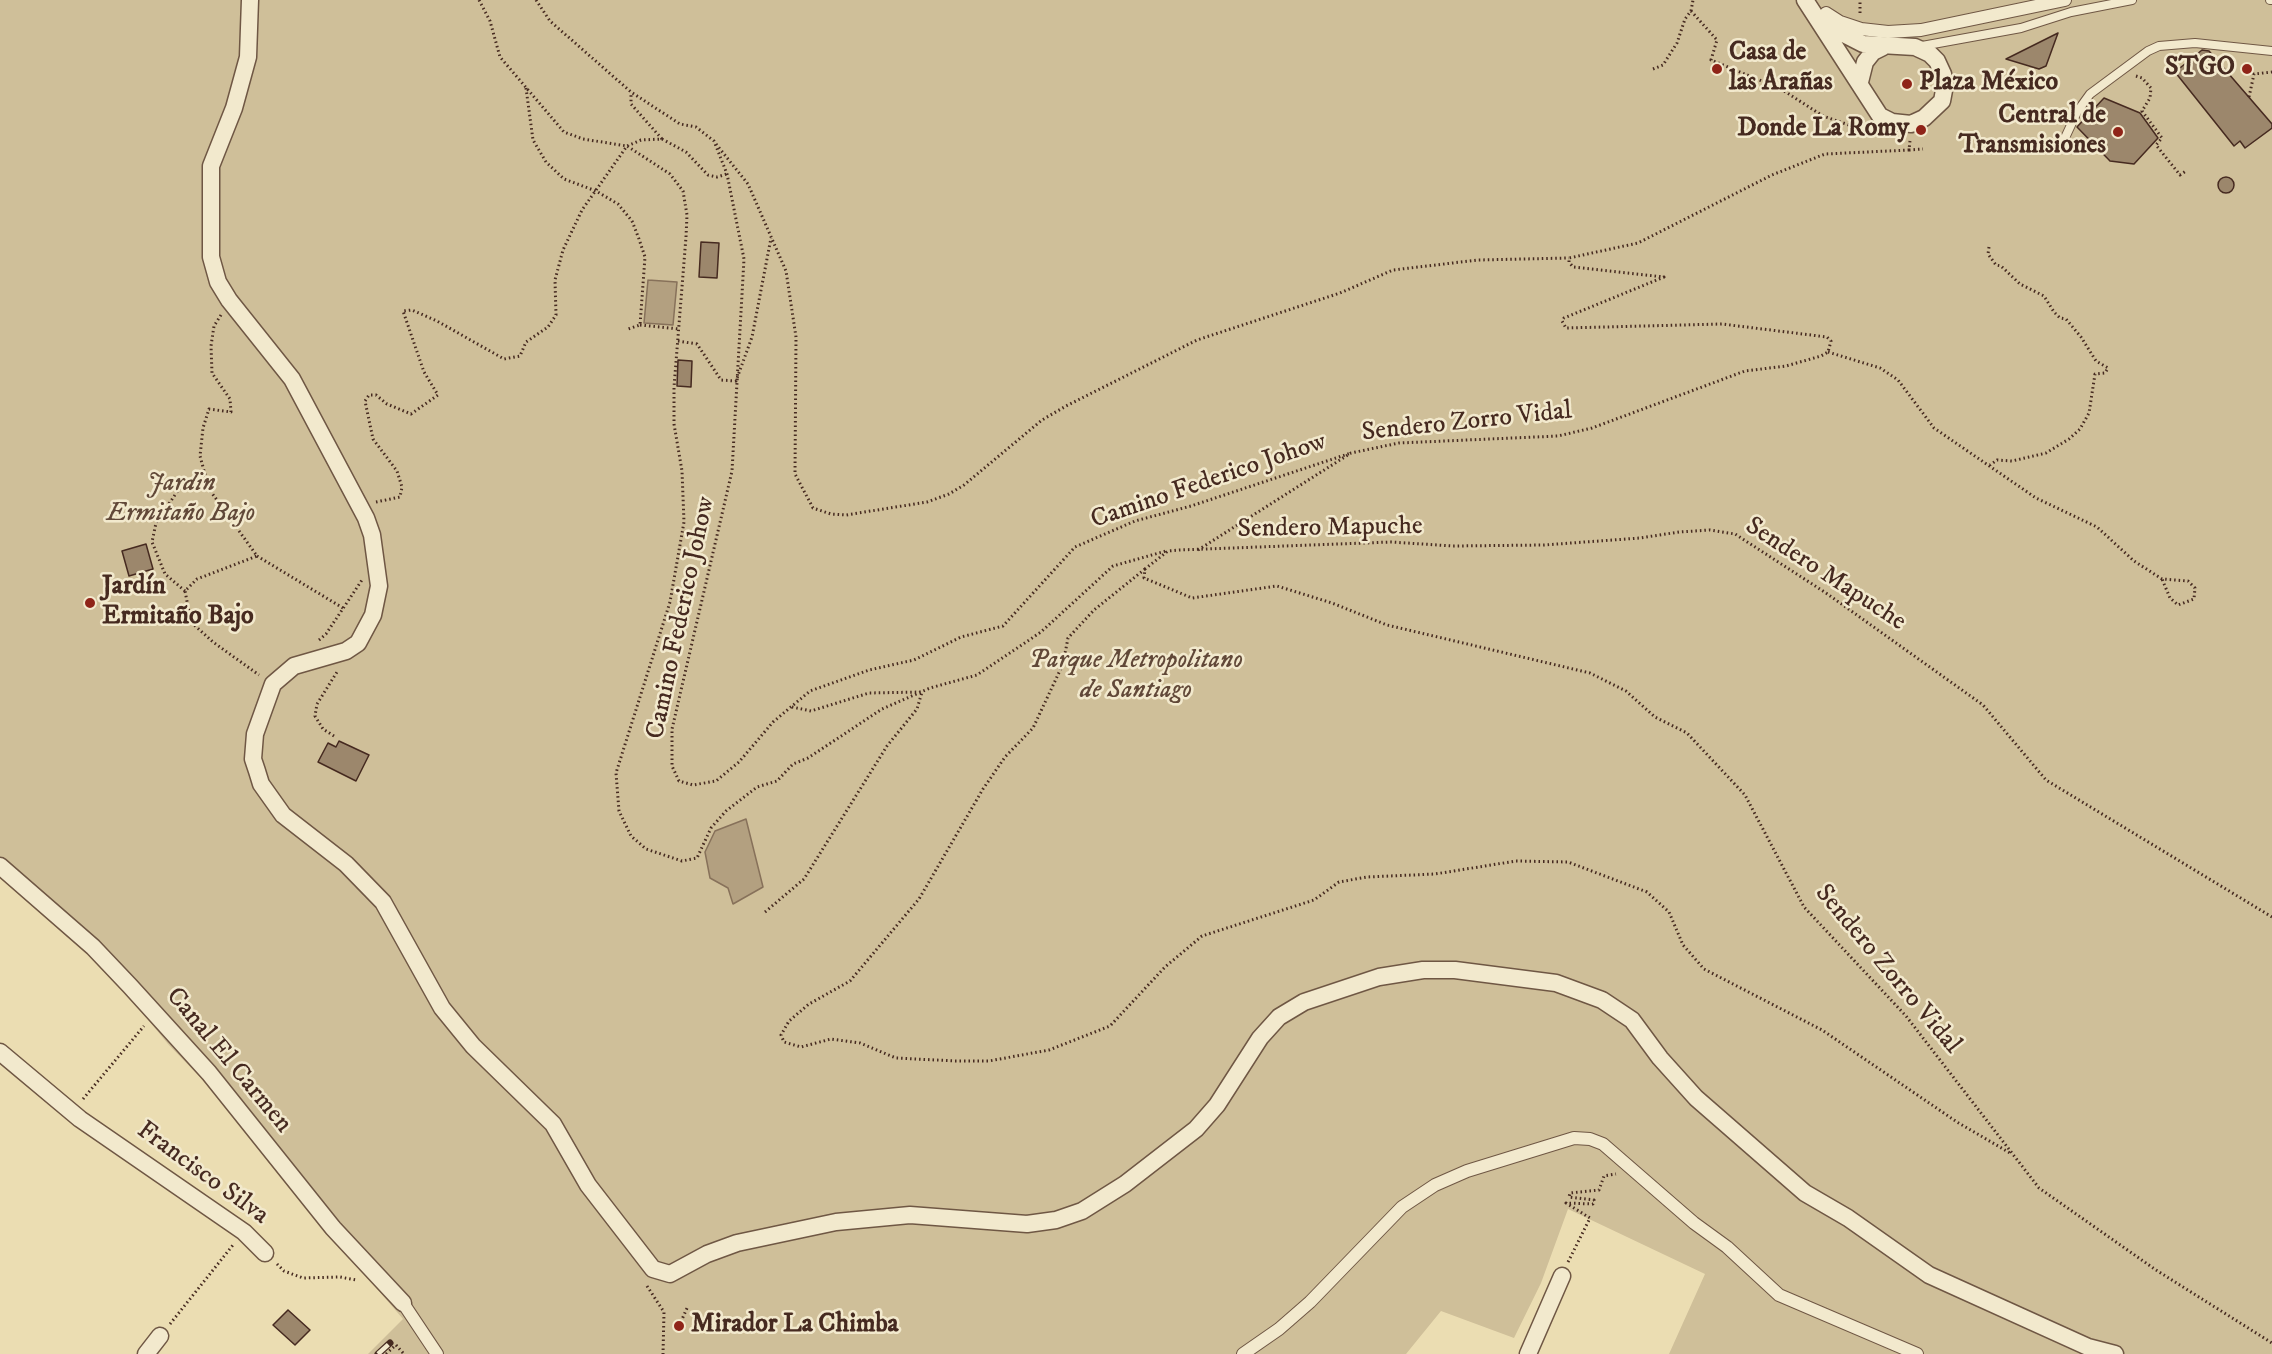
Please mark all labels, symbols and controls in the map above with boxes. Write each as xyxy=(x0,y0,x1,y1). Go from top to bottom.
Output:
place label: Casa de las Arañas xyxy=(1729,38,1833,100)
place label: STGO xyxy=(2165,53,2235,85)
marker: Casa de las Arañas xyxy=(1710,62,1724,76)
marker: STGO xyxy=(2240,62,2254,76)
place label: Plaza México xyxy=(1919,68,2058,100)
marker: Plaza México xyxy=(1900,77,1914,91)
place label: Central de Transmisiones xyxy=(1959,101,2106,162)
place label: Donde La Romy xyxy=(1737,114,1909,146)
marker: Donde La Romy xyxy=(1914,123,1928,137)
marker: Central de Transmisiones xyxy=(2111,125,2125,139)
street label: Sendero Zorro Vidal xyxy=(1360,396,1574,450)
street label: Camino Federico Johow xyxy=(1087,427,1331,537)
park label: Jardin Ermitaño Bajo xyxy=(107,469,255,530)
street label: Camino Federico Johow xyxy=(641,494,723,742)
street label: Sendero Mapuche xyxy=(1739,511,1911,639)
street label: Sendero Mapuche xyxy=(1237,512,1423,546)
place label: Jardín Ermitaño Bajo xyxy=(102,572,254,634)
marker: Jardín Ermitaño Bajo xyxy=(83,596,97,610)
park label: Parque Metropolitano de Santiago xyxy=(1029,646,1243,708)
street label: Sendero Zorro Vidal xyxy=(1807,879,1967,1061)
street label: Canal El Carmen xyxy=(158,982,298,1140)
street label: Francisco Silva xyxy=(130,1116,274,1232)
place label: Mirador La Chimba xyxy=(691,1310,899,1342)
marker: Mirador La Chimba xyxy=(672,1319,686,1333)

